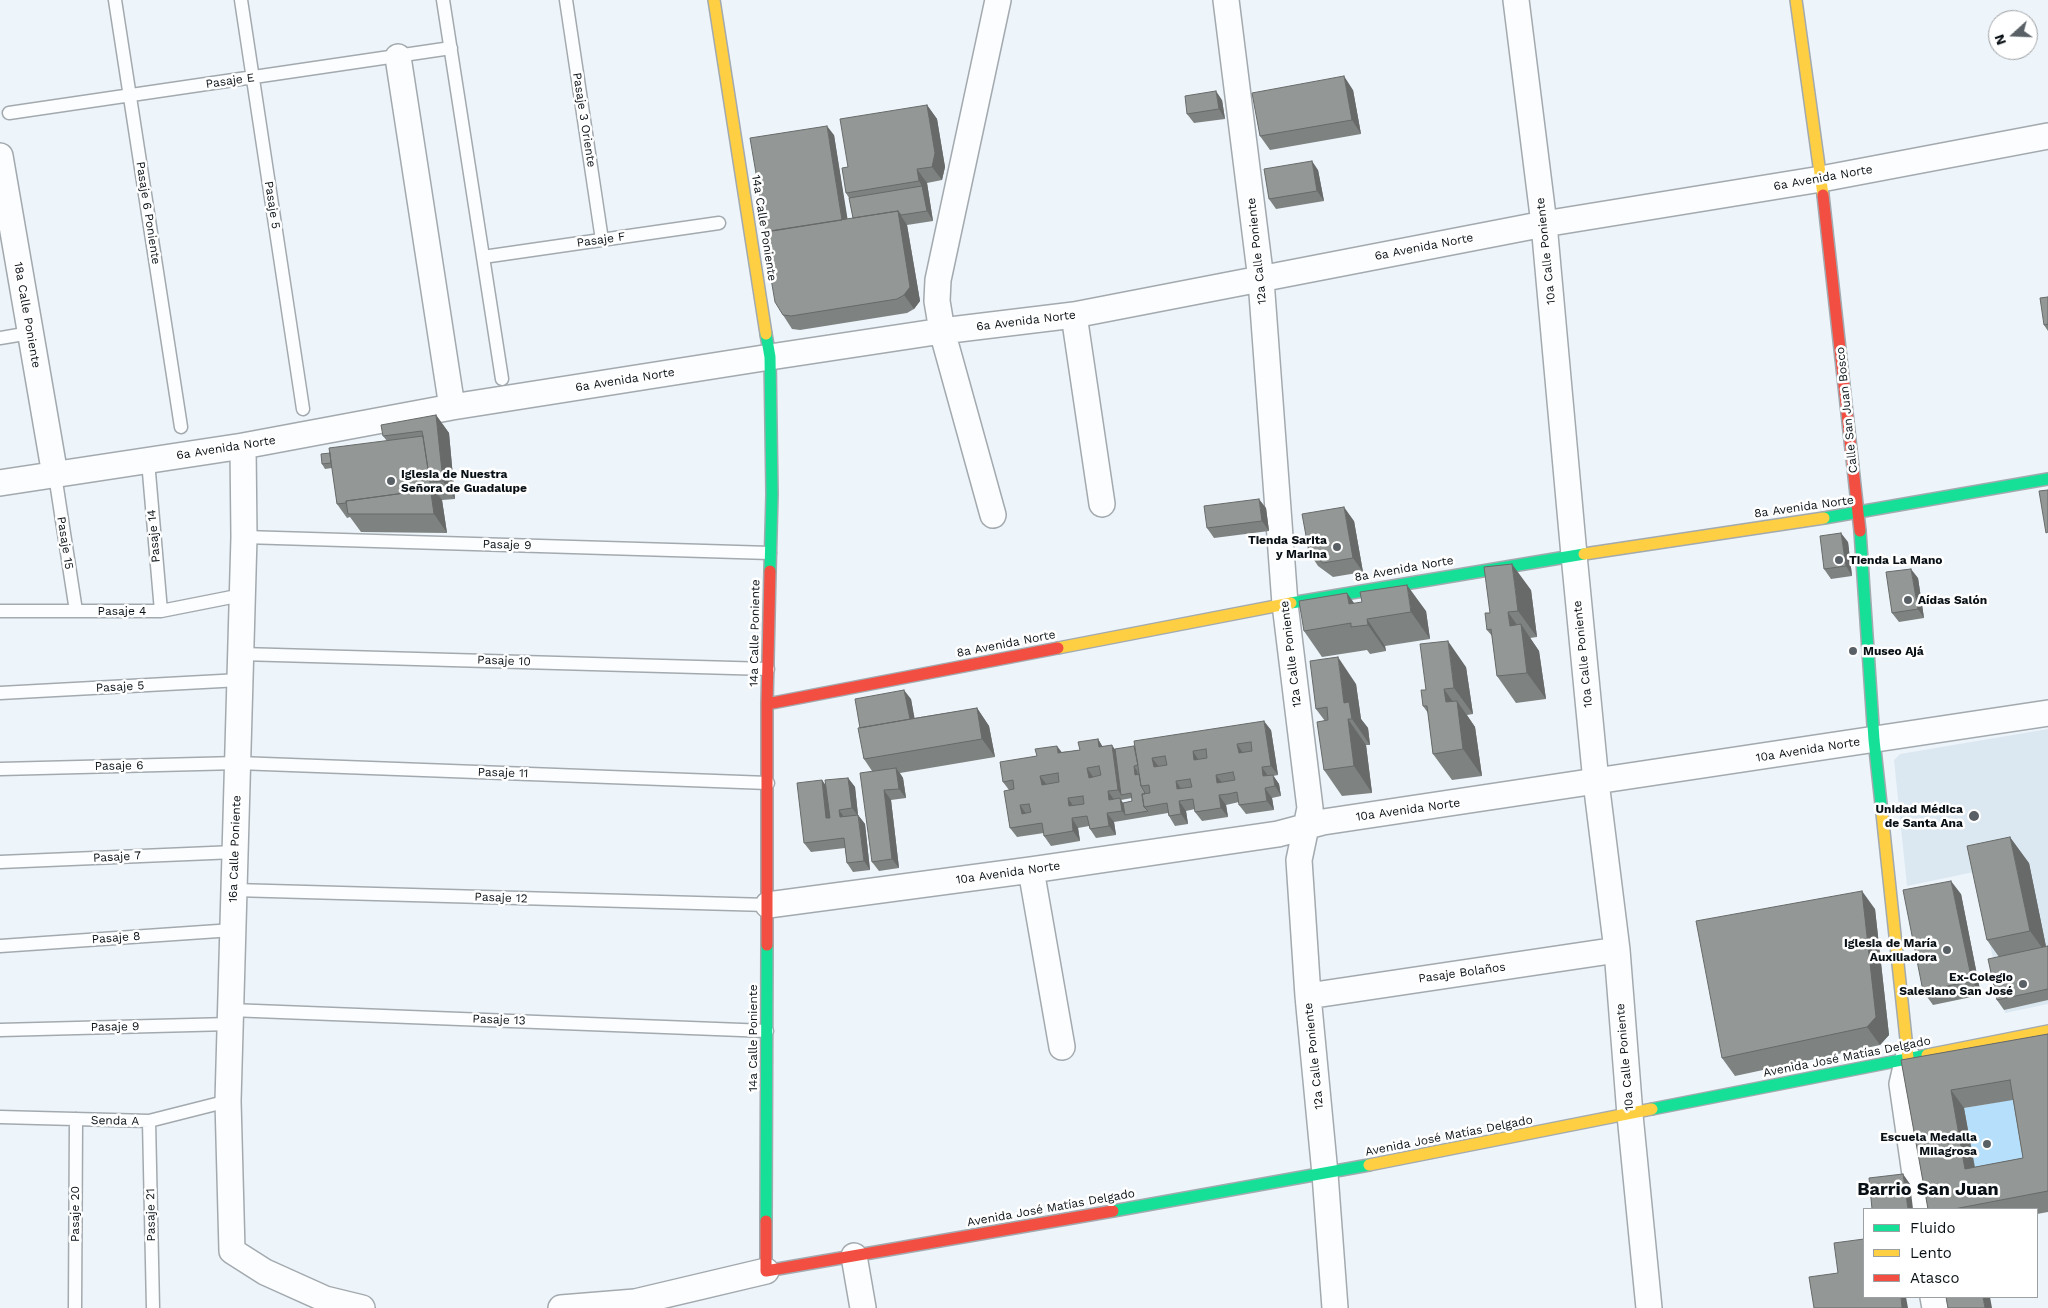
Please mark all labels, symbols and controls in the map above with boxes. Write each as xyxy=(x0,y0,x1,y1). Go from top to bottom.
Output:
north arrow xyxy=(1988,10,2038,60)
text: N xyxy=(1991,32,2009,47)
street label: Pasaje E xyxy=(205,70,255,92)
street label: Pasaje 3 Oriente xyxy=(569,72,599,168)
street label: Pasaje 6 Poniente xyxy=(133,160,163,266)
street label: 6a Avenida Norte xyxy=(1772,162,1874,194)
street label: 14a Calle Poniente xyxy=(748,174,780,282)
street label: Pasaje 5 xyxy=(261,180,283,230)
street label: 12a Calle Poniente xyxy=(1244,197,1270,305)
street label: 10a Calle Poniente xyxy=(1533,197,1559,305)
street label: Pasaje F xyxy=(576,229,626,251)
street label: 6a Avenida Norte xyxy=(1373,230,1475,264)
street label: 18a Calle Poniente xyxy=(11,261,43,369)
street label: 6a Avenida Norte xyxy=(975,308,1077,334)
street label: Calle San Juan Bosco xyxy=(1833,346,1861,474)
street label: 6a Avenida Norte xyxy=(574,365,676,395)
street label: 6a Avenida Norte xyxy=(175,433,277,463)
place label: Iglesia de Nuestra Señora de Guadalupe xyxy=(401,467,527,495)
marker: Iglesia de Nuestra Señora de Guadalupe xyxy=(385,475,397,487)
street label: 8a Avenida Norte xyxy=(1753,493,1855,521)
street label: Pasaje 14 xyxy=(144,509,164,563)
street label: Pasaje 15 xyxy=(54,516,76,570)
place label: Tienda Sarita y Marina xyxy=(1248,533,1327,561)
street label: Pasaje 9 xyxy=(482,537,532,553)
marker: Tienda Sarita y Marina xyxy=(1331,541,1343,553)
street label: 8a Avenida Norte xyxy=(1353,553,1455,585)
place label: Tienda La Mano xyxy=(1849,553,1943,567)
marker: Tienda La Mano xyxy=(1833,554,1845,566)
street label: 14a Calle Poniente xyxy=(747,579,763,687)
place label: Aídas Salón xyxy=(1918,593,1987,607)
marker: Aídas Salón xyxy=(1902,594,1914,606)
street label: 12a Calle Poniente xyxy=(1277,600,1305,708)
street label: 10a Calle Poniente xyxy=(1570,600,1596,708)
street label: Pasaje 4 xyxy=(98,604,146,618)
street label: 8a Avenida Norte xyxy=(955,627,1057,661)
place label: Museo Ajá xyxy=(1863,644,1924,658)
marker: Museo Ajá xyxy=(1847,645,1859,657)
street label: Pasaje 10 xyxy=(477,653,531,669)
street label: Pasaje 5 xyxy=(95,679,145,695)
street label: 10a Avenida Norte xyxy=(1755,735,1861,765)
street label: Pasaje 6 xyxy=(95,758,143,774)
street label: Pasaje 11 xyxy=(477,765,529,781)
street label: 16a Calle Poniente xyxy=(226,795,244,903)
street label: 10a Avenida Norte xyxy=(1355,796,1461,824)
place label: Unidad Médica de Santa Ana xyxy=(1876,802,1963,830)
marker: Unidad Médica de Santa Ana xyxy=(1967,809,1981,823)
street label: Pasaje 7 xyxy=(93,849,141,865)
street label: 10a Avenida Norte xyxy=(955,859,1061,887)
street label: Pasaje 12 xyxy=(474,890,528,906)
street label: Pasaje 8 xyxy=(91,929,141,947)
place label: Iglesia de María Auxiliadora xyxy=(1844,936,1937,964)
marker: Iglesia de María Auxiliadora xyxy=(1941,944,1953,956)
street label: Pasaje Bolaños xyxy=(1417,960,1507,986)
place label: Ex-Colegio Salesiano San José xyxy=(1899,970,2013,998)
marker: Ex-Colegio Salesiano San José xyxy=(2017,978,2029,990)
street label: 14a Calle Poniente xyxy=(746,984,760,1092)
street label: 12a Calle Poniente xyxy=(1301,1002,1327,1110)
street label: 10a Calle Poniente xyxy=(1613,1003,1637,1111)
street label: Pasaje 13 xyxy=(472,1012,526,1028)
street label: Pasaje 9 xyxy=(90,1019,140,1035)
street label: Avenida José Matías Delgado xyxy=(1762,1034,1932,1080)
street label: Senda A xyxy=(91,1113,139,1129)
street label: Avenida José Matías Delgado xyxy=(1364,1113,1534,1159)
place label: Escuela Medalla Milagrosa xyxy=(1880,1130,1977,1158)
marker: Escuela Medalla Milagrosa xyxy=(1981,1138,1993,1150)
district label: Barrio San Juan xyxy=(1857,1179,1999,1201)
street label: Pasaje 20 xyxy=(68,1186,82,1242)
street label: Avenida José Matías Delgado xyxy=(966,1186,1136,1230)
street label: Pasaje 21 xyxy=(143,1188,159,1242)
legend xyxy=(1863,1208,2038,1298)
text: Fluido xyxy=(1910,1219,1955,1237)
text: Lento xyxy=(1910,1244,1952,1262)
text: Atasco xyxy=(1910,1269,1959,1287)

